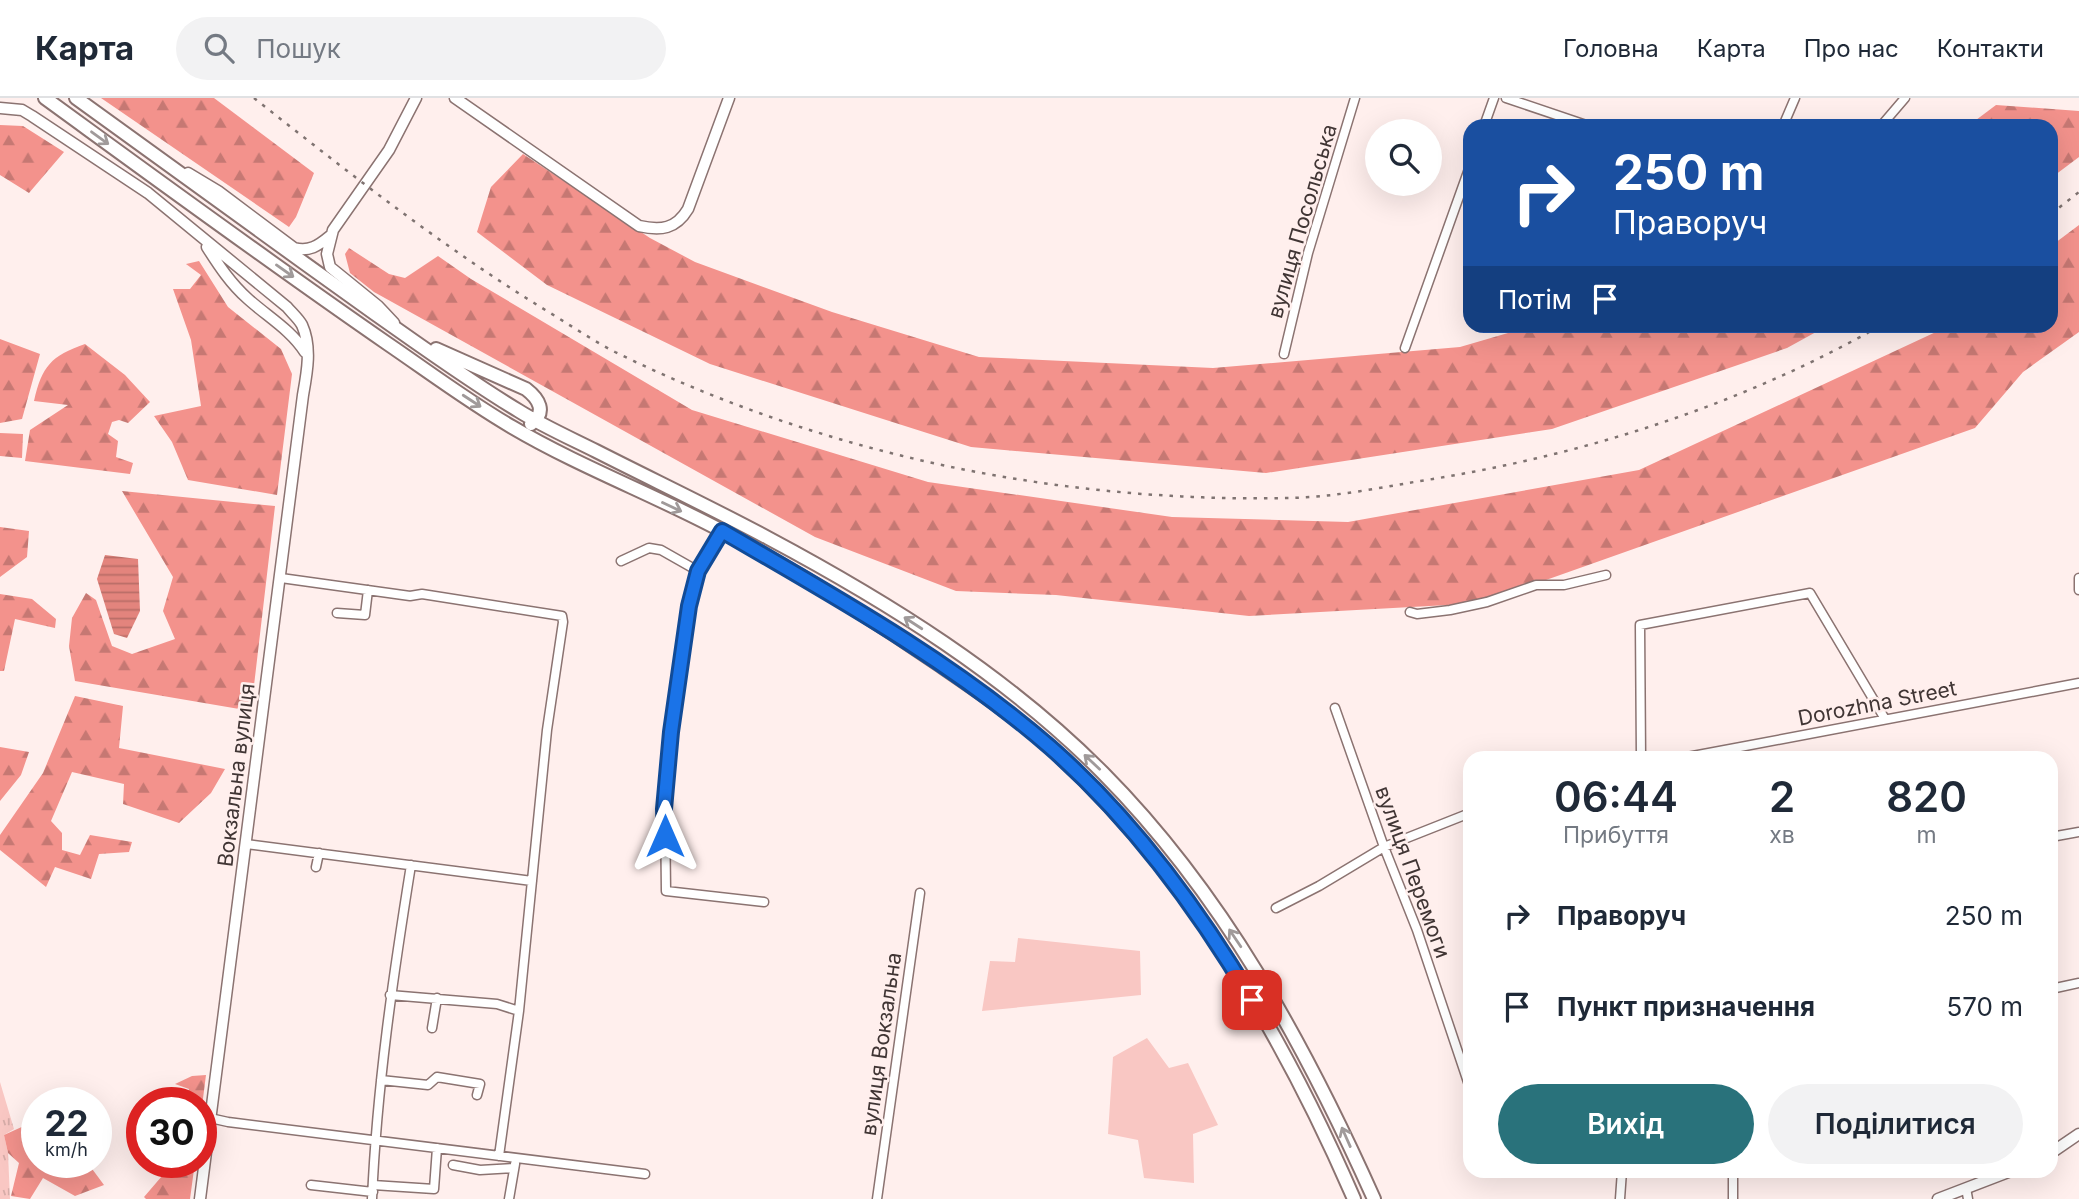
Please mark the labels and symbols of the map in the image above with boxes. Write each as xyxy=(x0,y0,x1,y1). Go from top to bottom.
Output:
street label: вулиця Посольська xyxy=(1262,121,1342,321)
one-way arrow xyxy=(90,131,109,145)
one-way arrow xyxy=(275,264,294,278)
one-way arrow xyxy=(461,394,481,408)
one-way arrow xyxy=(661,501,682,515)
one-way arrow xyxy=(903,616,923,630)
street label: Dorozhna Street xyxy=(1796,675,1959,731)
street label: Вокзальна вулиця xyxy=(212,682,260,868)
one-way arrow xyxy=(1084,754,1101,771)
street label: вулиця Перемоги xyxy=(1370,783,1456,961)
position arrow xyxy=(628,799,702,873)
one-way arrow xyxy=(1228,929,1242,949)
street label: вулиця Вокзальна xyxy=(856,951,906,1137)
pin xyxy=(1222,970,1282,1030)
speed limit sign: 30 xyxy=(126,1087,217,1178)
one-way arrow xyxy=(1339,1126,1352,1148)

